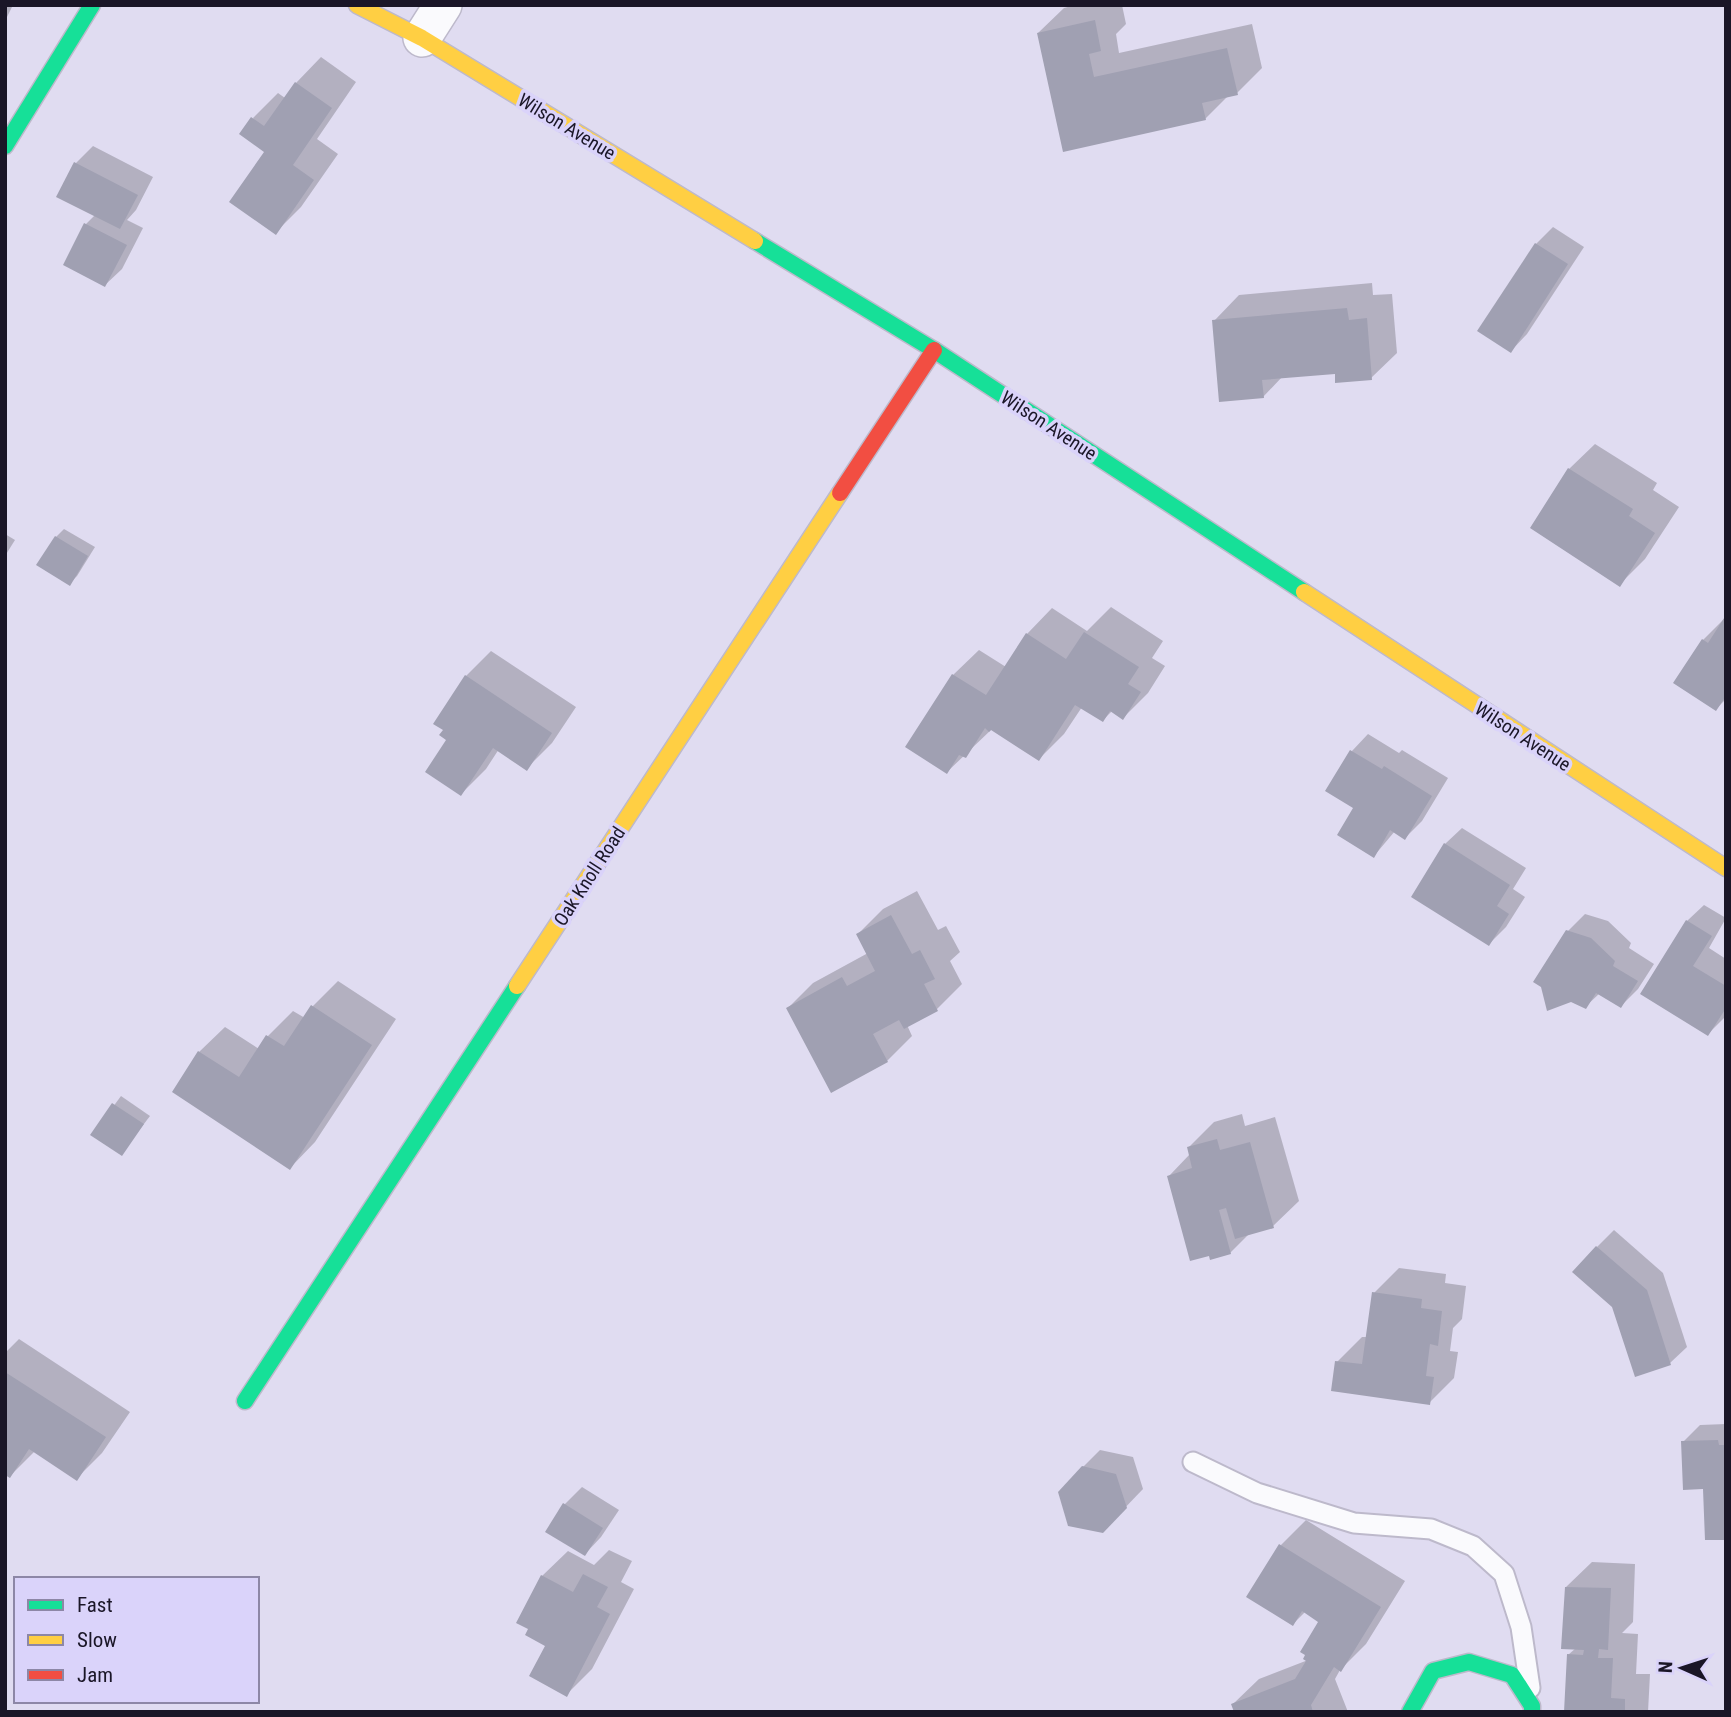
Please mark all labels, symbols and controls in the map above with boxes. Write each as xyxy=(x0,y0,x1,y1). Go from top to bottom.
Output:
street label: Wilson Avenue xyxy=(514,88,620,165)
street label: Wilson Avenue xyxy=(996,386,1101,465)
street label: Wilson Avenue xyxy=(1470,697,1575,776)
street label: Oak Knoll Road xyxy=(549,822,630,930)
legend xyxy=(14,1577,259,1703)
text: Fast xyxy=(77,1593,113,1617)
text: Slow xyxy=(77,1628,117,1652)
north arrow xyxy=(1647,1633,1717,1703)
text: N xyxy=(1654,1661,1677,1674)
text: Jam xyxy=(77,1663,113,1687)

